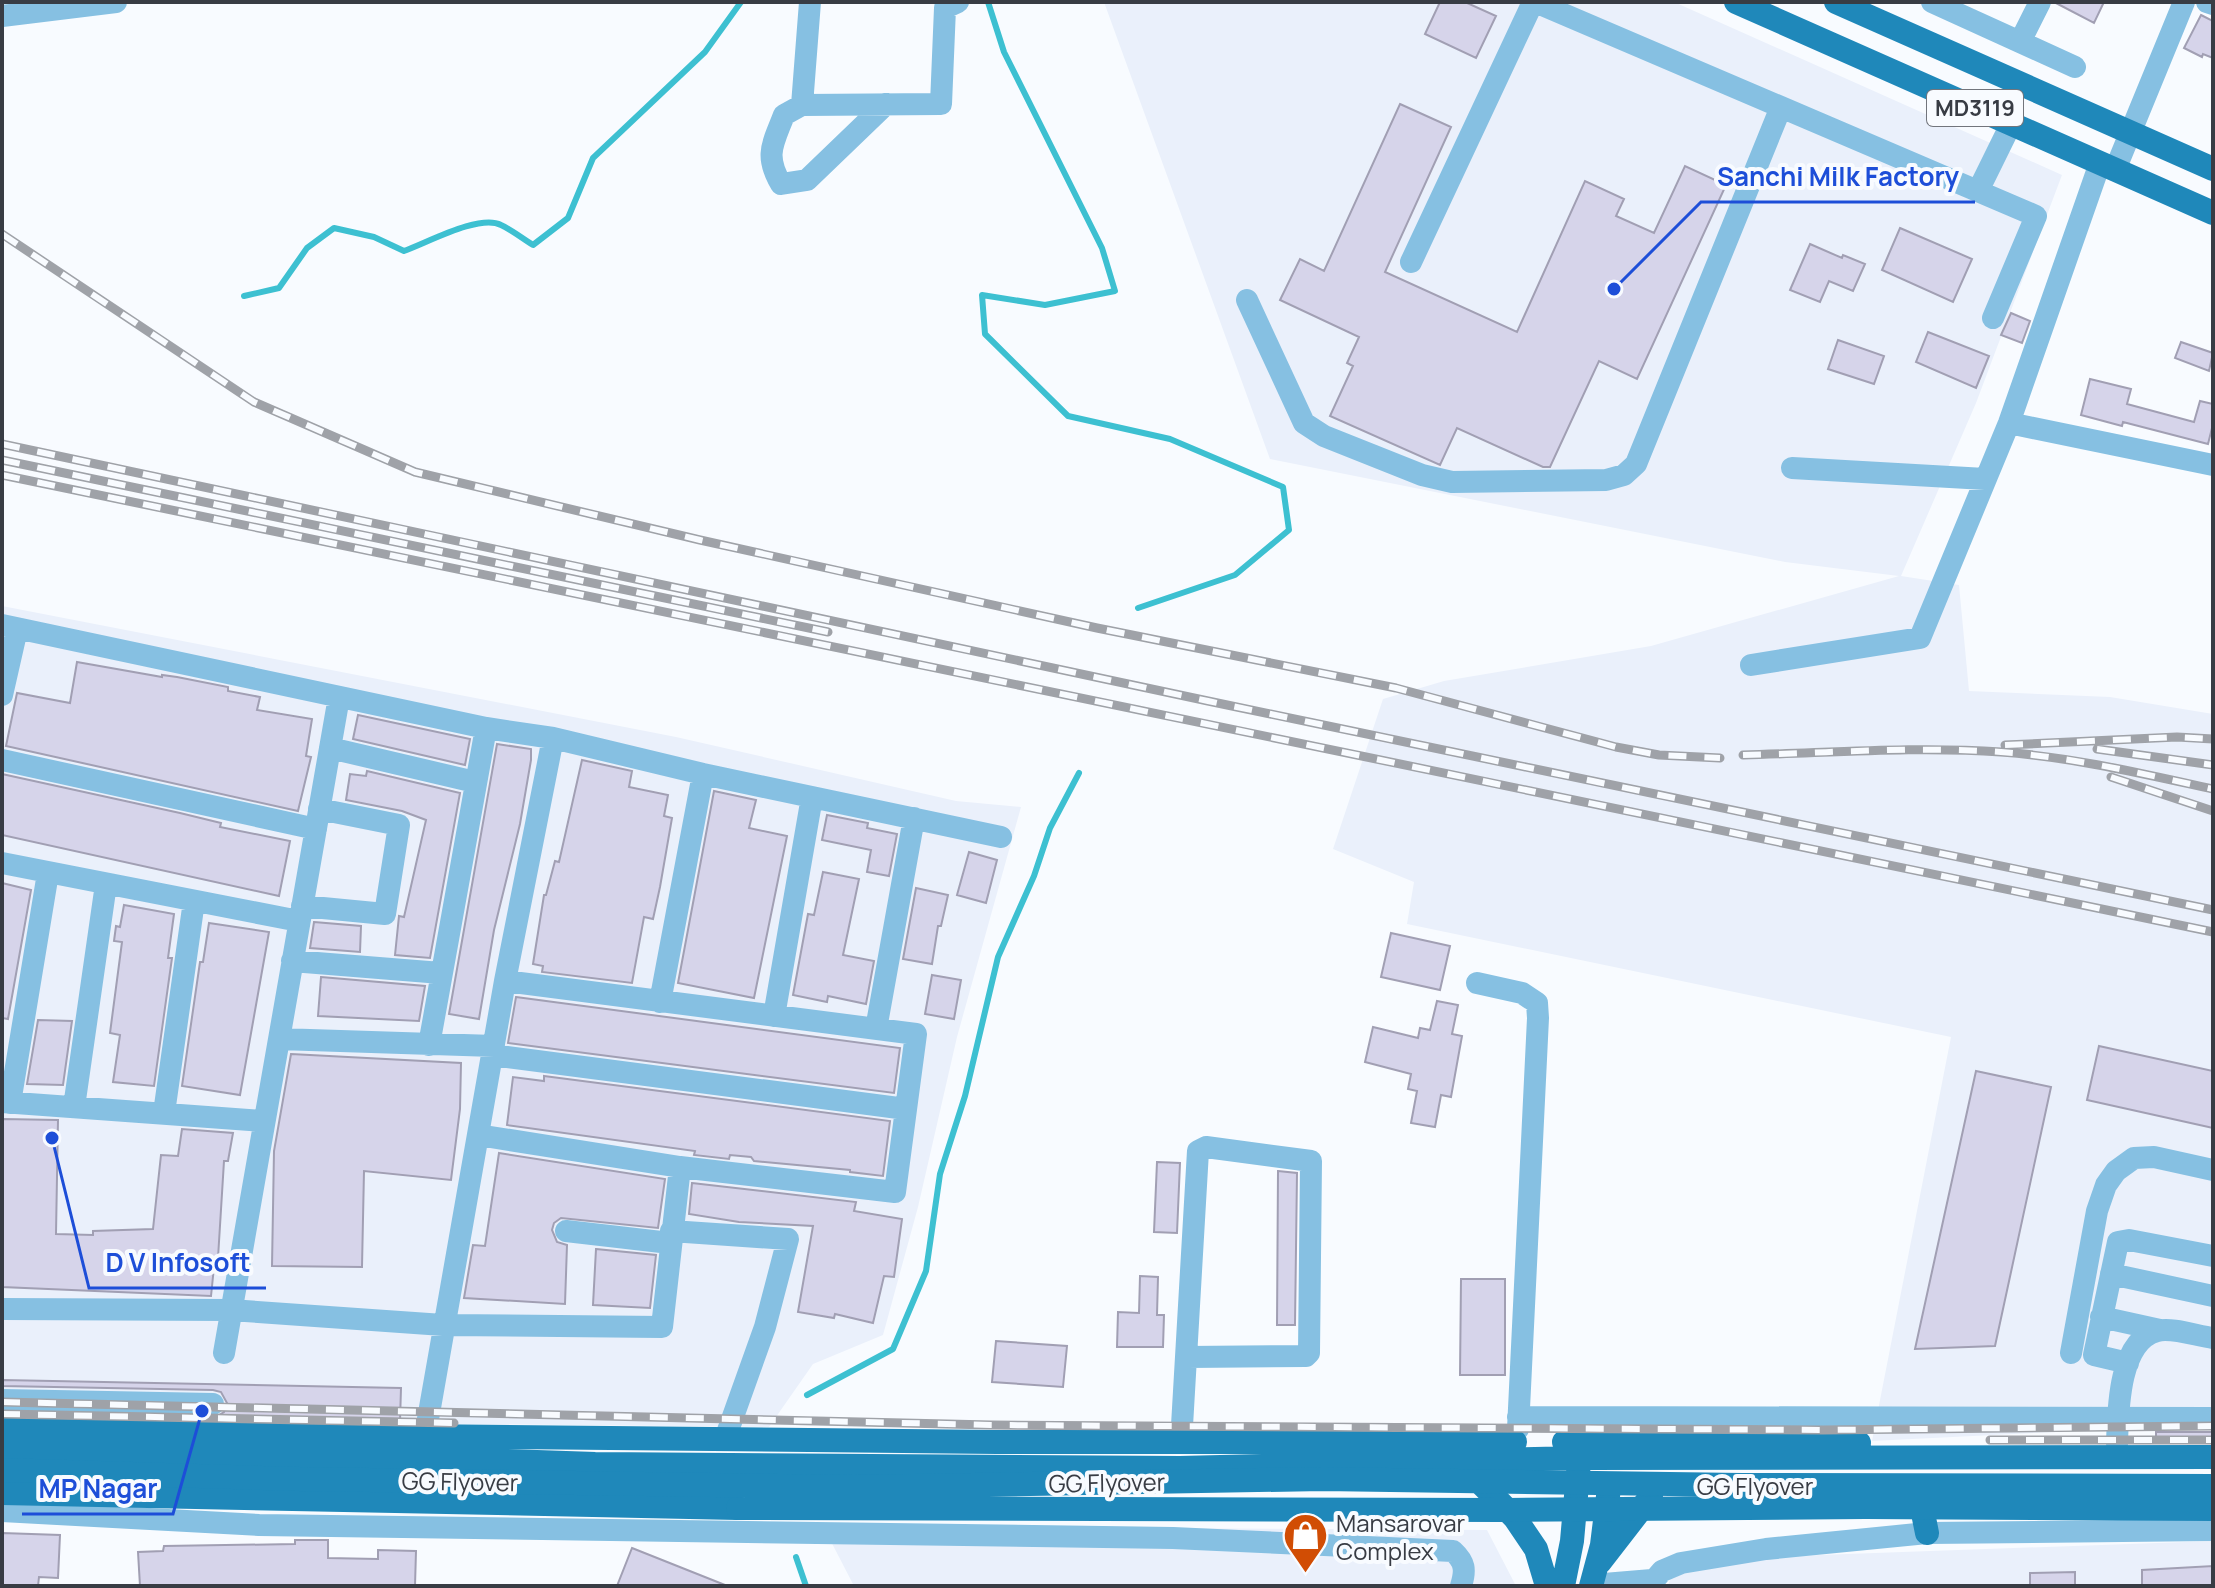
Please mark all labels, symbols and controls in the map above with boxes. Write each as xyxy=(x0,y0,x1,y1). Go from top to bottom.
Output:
road number: MD3119 xyxy=(1927,90,2023,126)
callout: Sanchi Milk Factory xyxy=(1701,152,1975,202)
text: Sanchi Milk Factory xyxy=(1717,158,1959,194)
callout: D V Infosoft xyxy=(89,1238,266,1288)
text: D V Infosoft xyxy=(105,1244,251,1280)
street label: GG Flyover xyxy=(401,1463,519,1499)
callout: MP Nagar xyxy=(22,1464,173,1514)
street label: GG Flyover xyxy=(1048,1464,1166,1500)
street label: GG Flyover xyxy=(1697,1469,1814,1502)
text: MP Nagar xyxy=(38,1470,158,1506)
place label: Mansarovar Complex xyxy=(1336,1506,1466,1567)
shop icon: Mansarovar Complex xyxy=(1281,1512,1329,1575)

